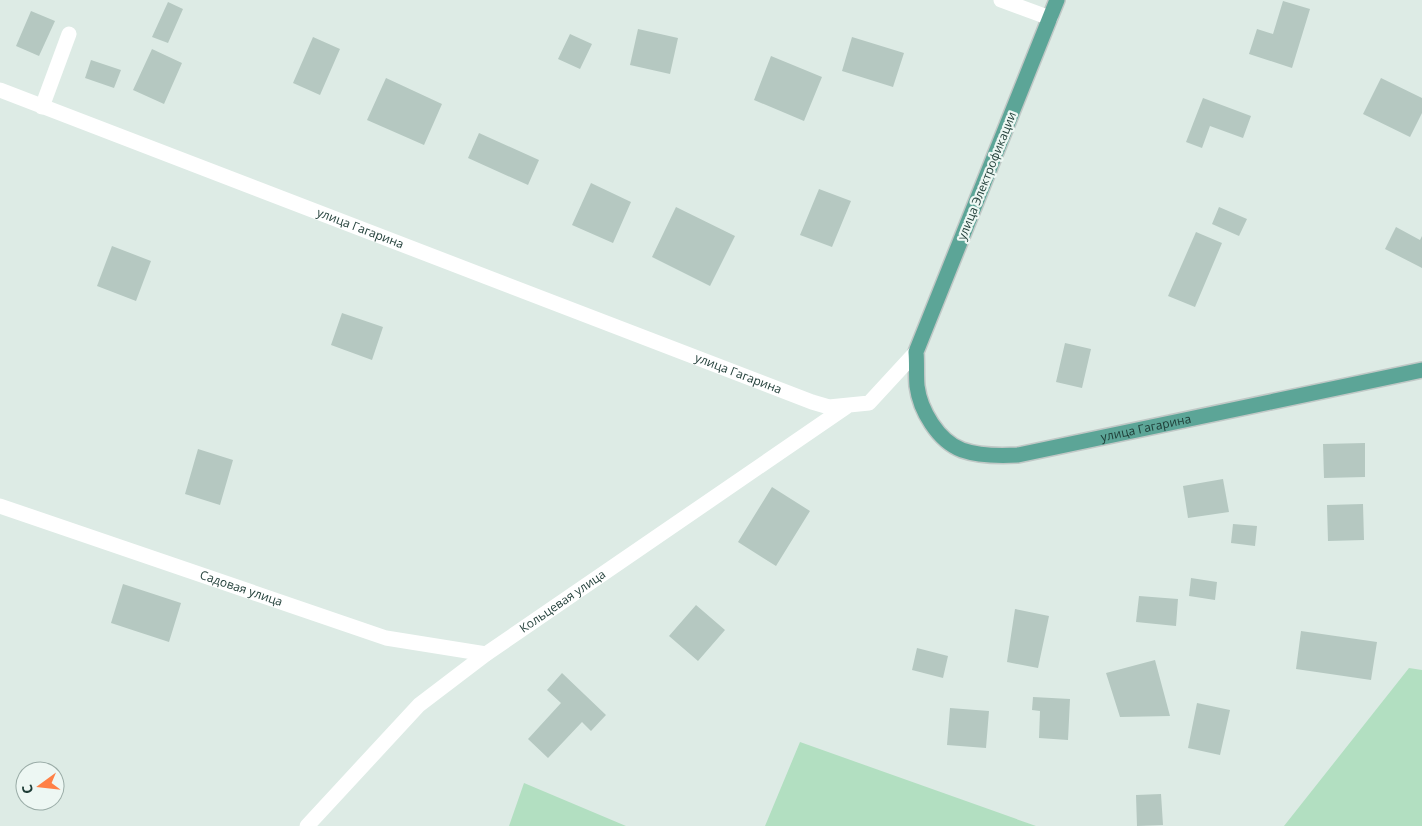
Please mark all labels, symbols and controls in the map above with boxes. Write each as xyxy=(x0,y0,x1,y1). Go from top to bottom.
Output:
street label: улица Электрофикации xyxy=(953,109,1020,243)
street label: улица Гагарина xyxy=(315,204,406,252)
street label: улица Гагарина xyxy=(693,349,784,398)
street label: улица Гагарина xyxy=(1099,410,1193,445)
street label: Кольцевая улица xyxy=(516,565,609,637)
street label: Садовая улица xyxy=(198,566,285,610)
north arrow xyxy=(15,761,65,811)
text: С xyxy=(17,783,37,796)

